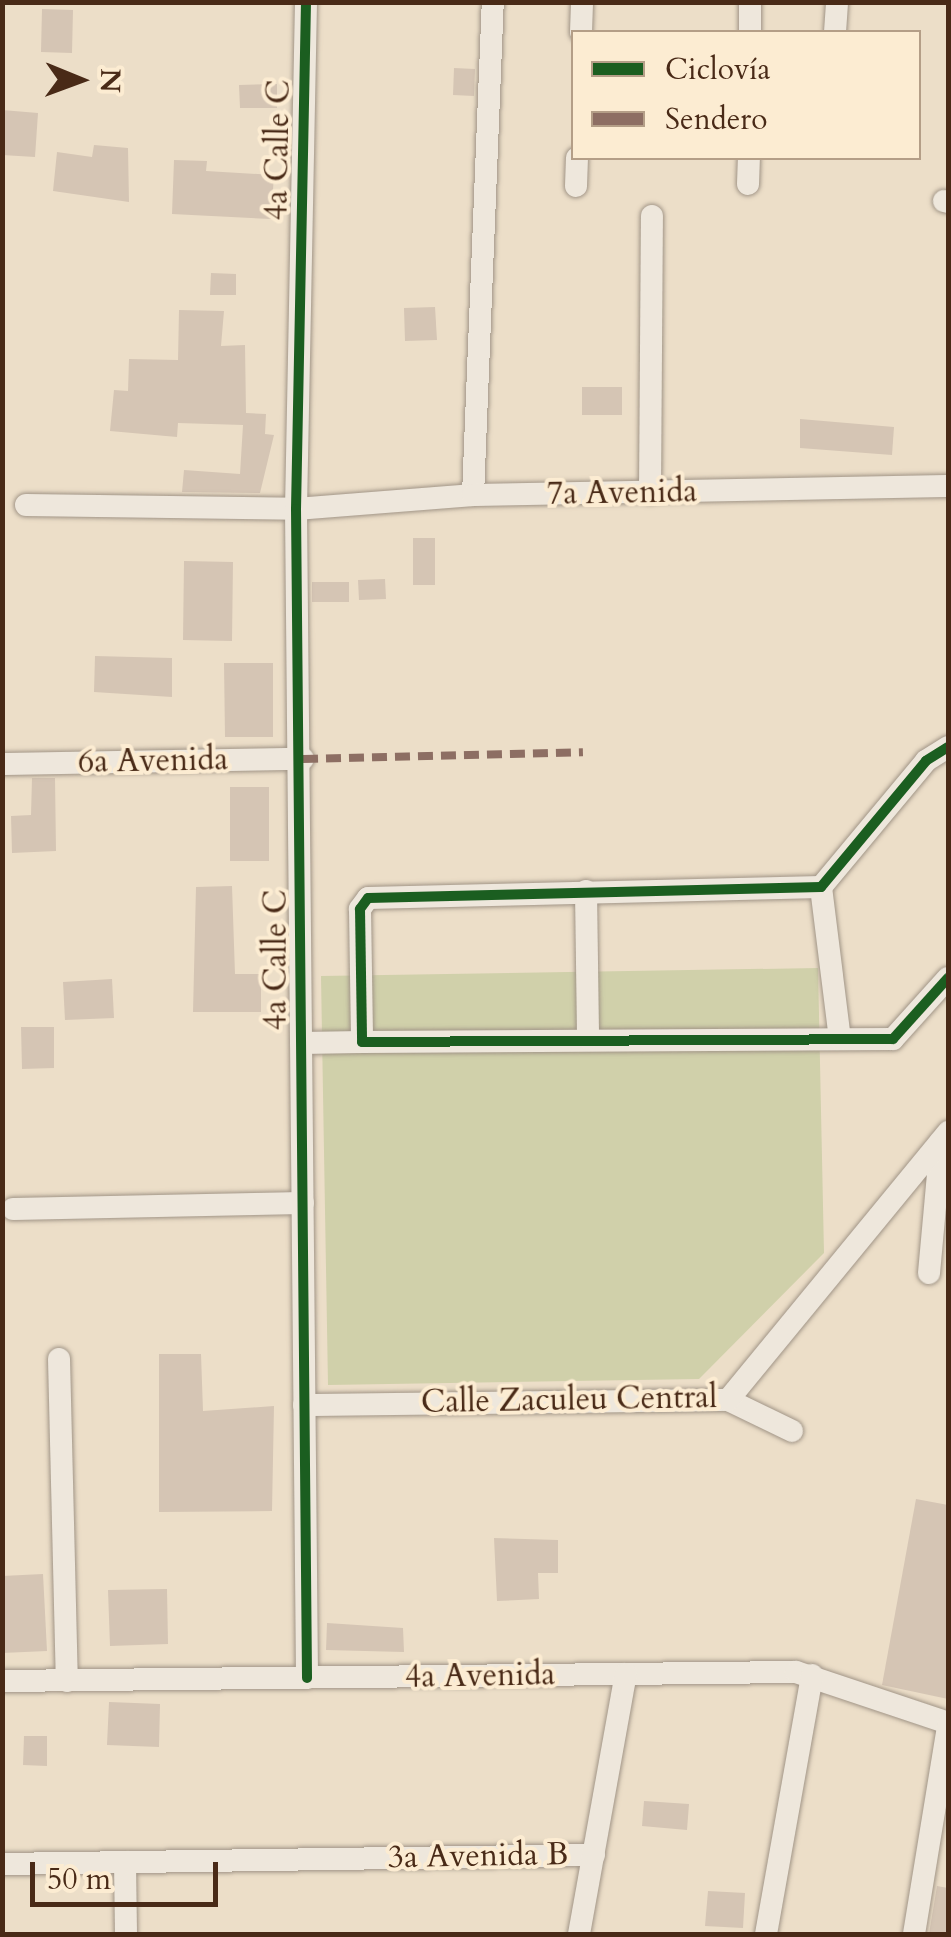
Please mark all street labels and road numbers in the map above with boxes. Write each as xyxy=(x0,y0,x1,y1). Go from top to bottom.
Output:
street label: 4a Calle C xyxy=(258,79,298,221)
street label: 7a Avenida xyxy=(547,472,697,514)
street label: 6a Avenida xyxy=(78,740,228,782)
street label: 4a Calle C xyxy=(257,890,295,1030)
street label: Calle Zaculeu Central xyxy=(421,1378,717,1422)
street label: 4a Avenida xyxy=(405,1655,555,1697)
street label: 3a Avenida B xyxy=(387,1835,569,1877)

